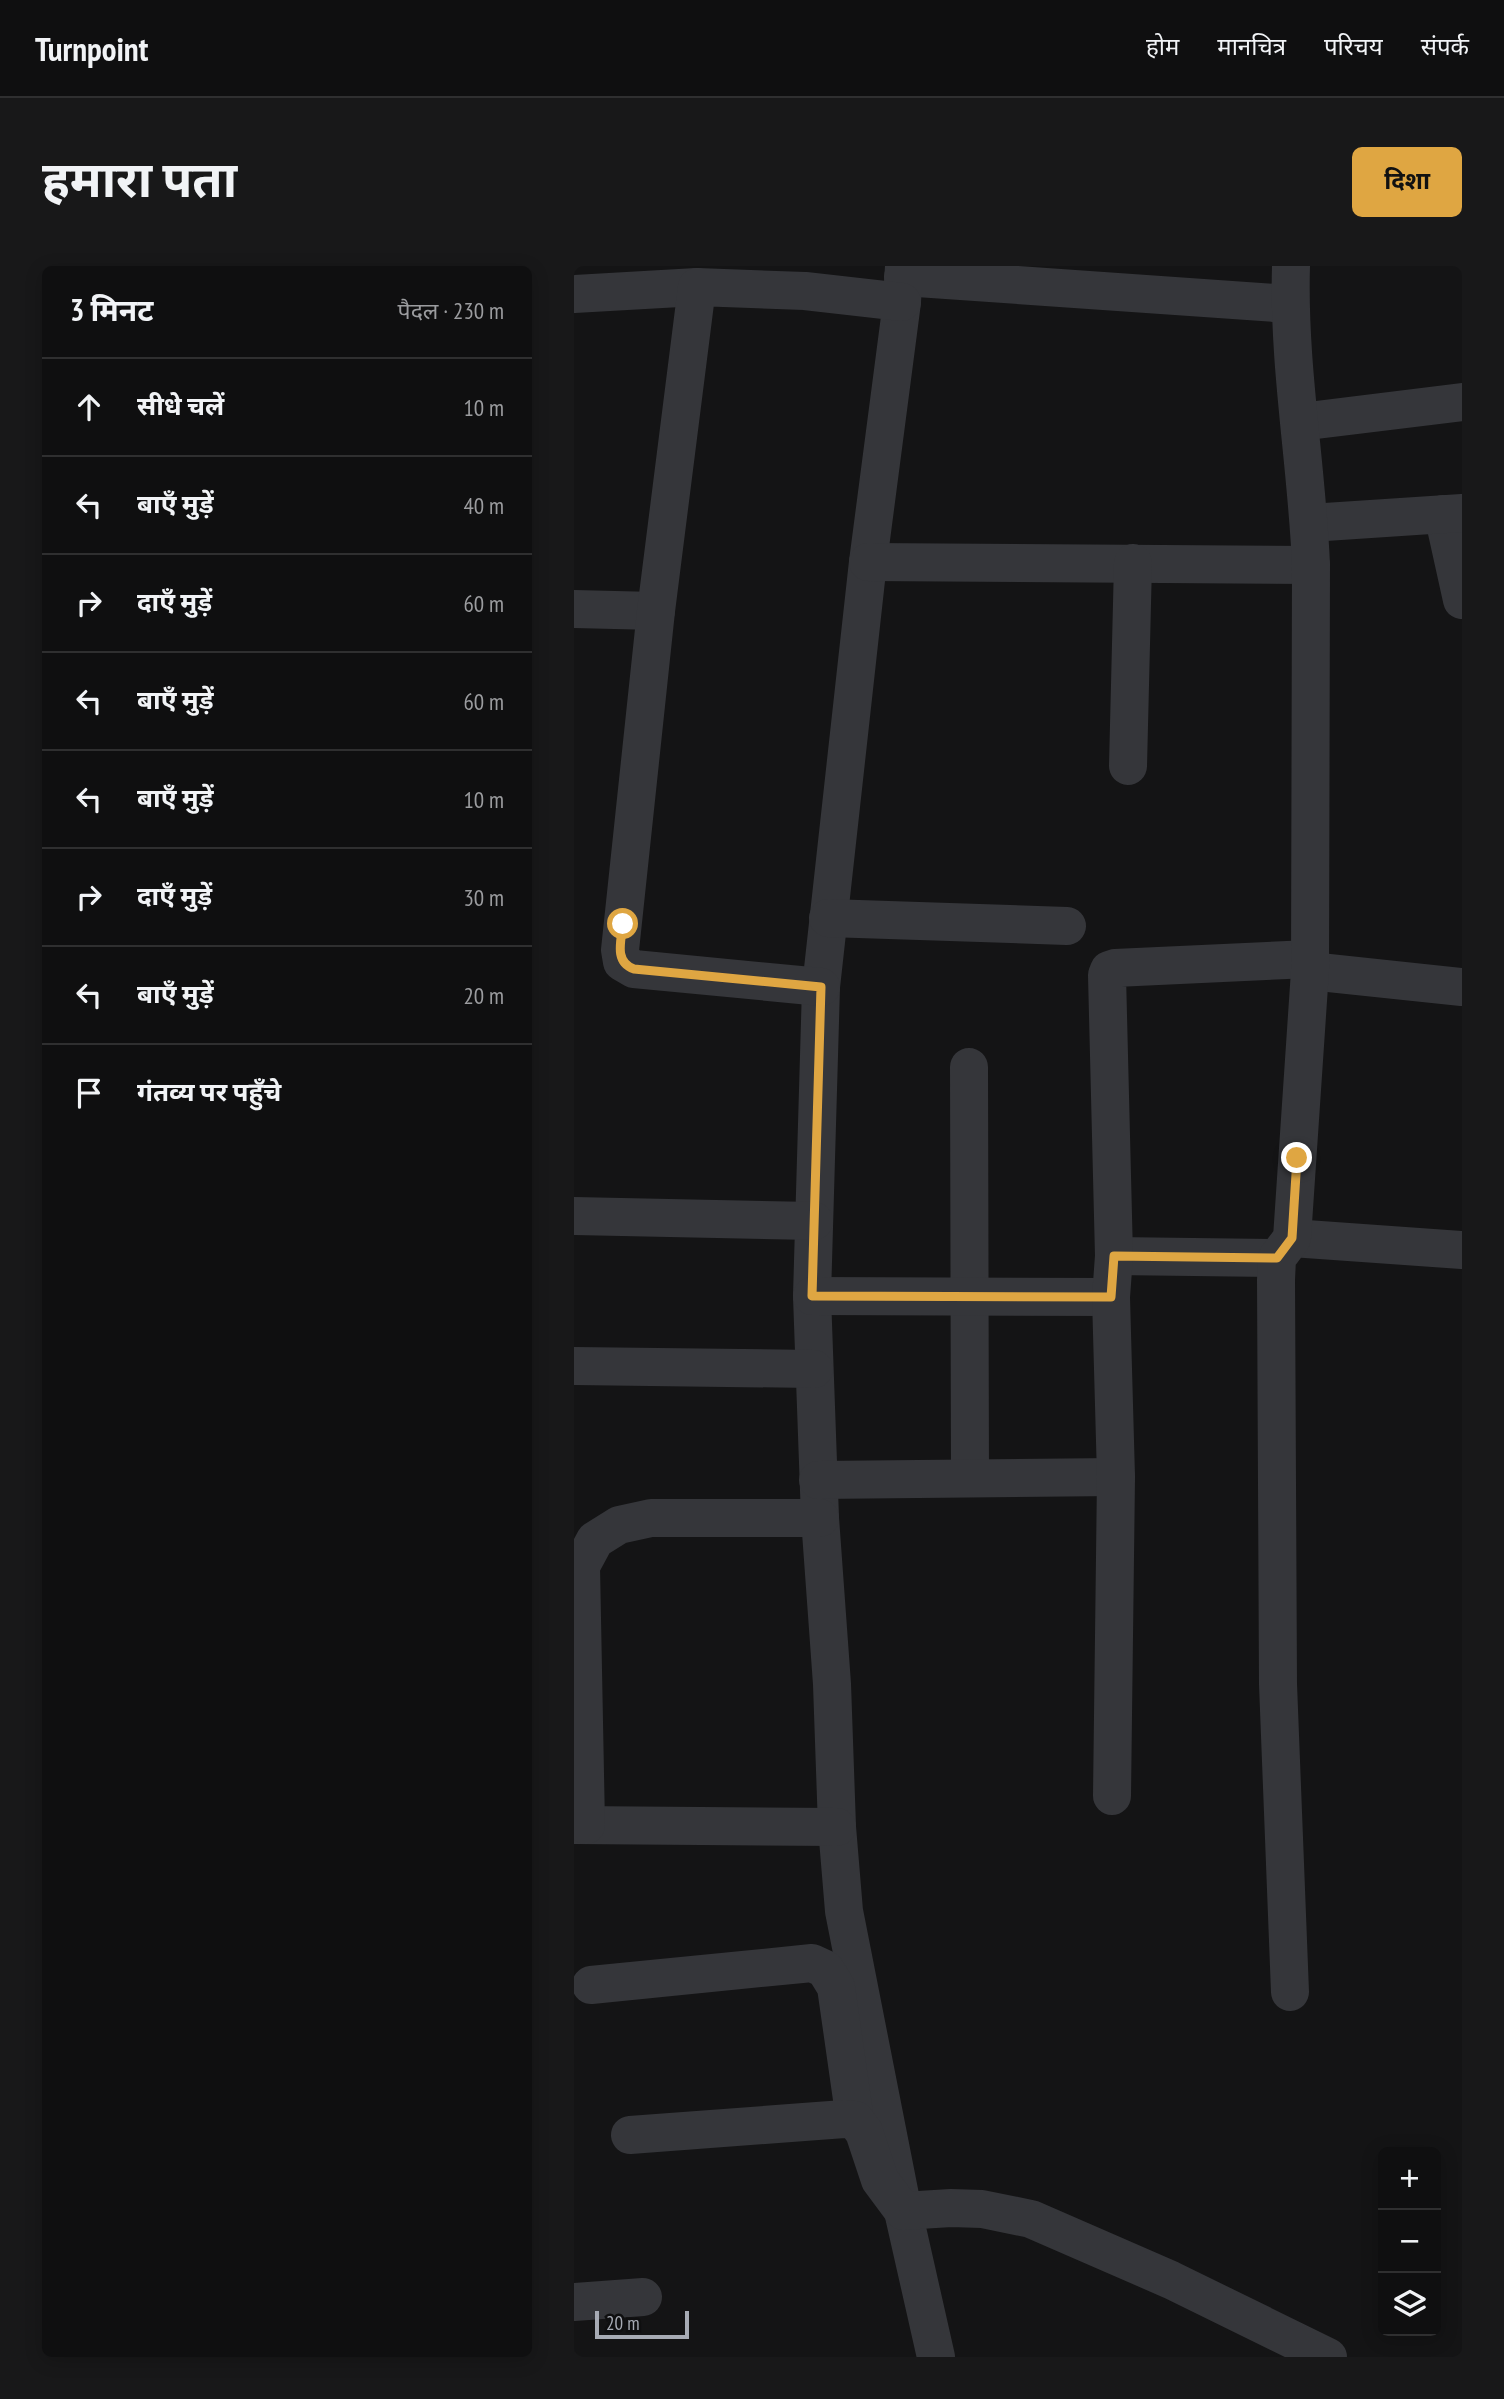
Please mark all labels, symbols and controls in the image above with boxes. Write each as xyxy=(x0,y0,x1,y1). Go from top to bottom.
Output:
text: Turnpoint xyxy=(35,27,148,70)
text: होम xyxy=(1146,31,1179,62)
text: मानचित्र xyxy=(1217,31,1286,62)
text: परिचय xyxy=(1324,31,1383,62)
text: संपर्क xyxy=(1421,31,1469,62)
text: हमारा पता xyxy=(42,147,237,211)
button: दिशा xyxy=(1352,147,1462,217)
text: 3 मिनट xyxy=(70,290,153,329)
text: पैदल · 230 m xyxy=(398,296,504,325)
icon: ahead xyxy=(70,388,108,426)
text: सीधे चलें xyxy=(137,389,224,422)
text: 10 m xyxy=(463,393,504,422)
icon: left xyxy=(70,486,108,524)
text: बाएँ मुड़ें xyxy=(137,487,214,520)
text: 40 m xyxy=(463,491,504,520)
icon: right xyxy=(70,584,108,622)
text: दाएँ मुड़ें xyxy=(137,585,212,618)
text: 60 m xyxy=(463,589,504,618)
icon: left xyxy=(70,682,108,720)
text: बाएँ मुड़ें xyxy=(137,683,214,716)
text: 60 m xyxy=(463,687,504,716)
icon: left xyxy=(70,780,108,818)
text: बाएँ मुड़ें xyxy=(137,781,214,814)
text: 10 m xyxy=(463,785,504,814)
icon: right xyxy=(70,878,108,916)
text: दाएँ मुड़ें xyxy=(137,879,212,912)
text: 30 m xyxy=(463,883,504,912)
route start xyxy=(607,908,638,939)
icon: left xyxy=(70,976,108,1014)
text: बाएँ मुड़ें xyxy=(137,977,214,1010)
text: 20 m xyxy=(463,981,504,1010)
icon: arrive xyxy=(70,1074,108,1112)
text: गंतव्य पर पहुँचे xyxy=(137,1075,281,1108)
route end xyxy=(1281,1142,1312,1173)
map controls xyxy=(1378,2147,1441,2336)
button: + xyxy=(1378,2147,1441,2210)
button: − xyxy=(1378,2210,1441,2273)
button: layers xyxy=(1378,2273,1441,2336)
scale bar xyxy=(595,2308,690,2340)
text: 20 m xyxy=(606,2311,640,2335)

